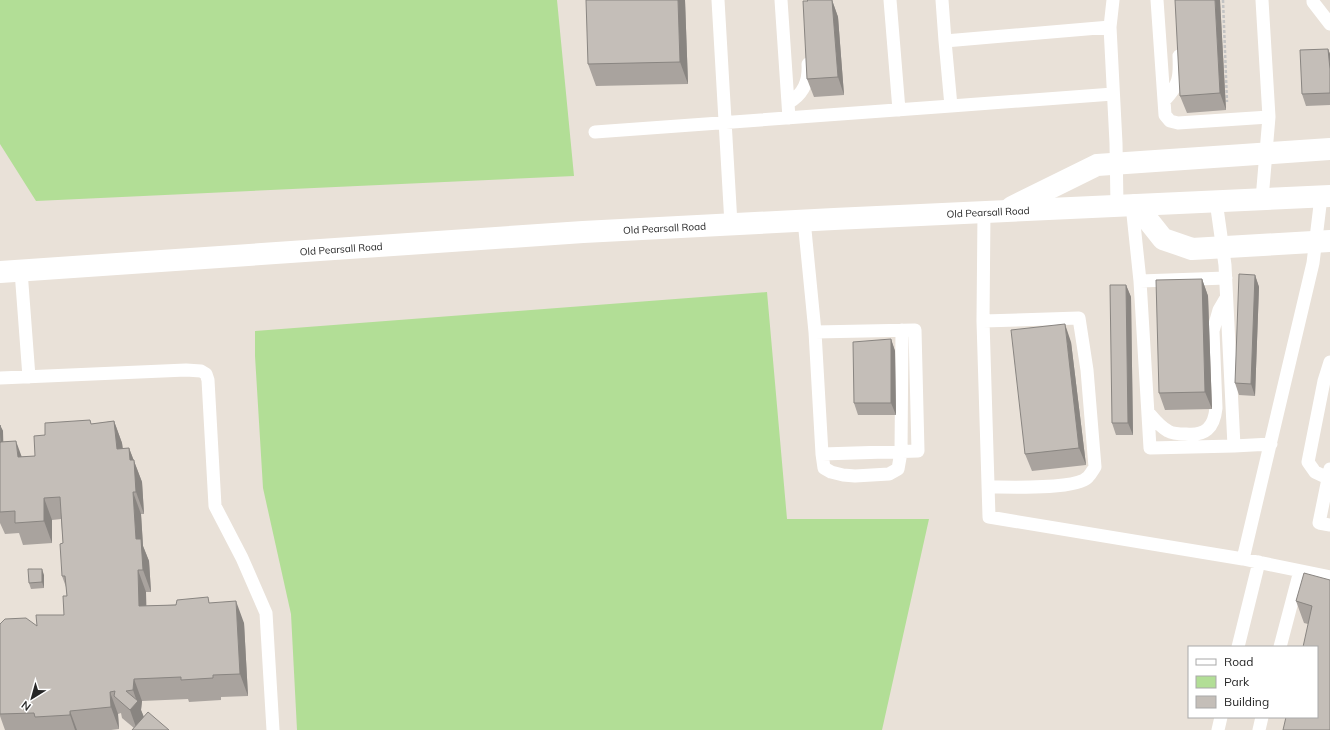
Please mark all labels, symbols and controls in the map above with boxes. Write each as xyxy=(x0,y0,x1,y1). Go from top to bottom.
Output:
street label: Old Pearsall Road xyxy=(946,204,1030,221)
street label: Old Pearsall Road xyxy=(623,220,706,237)
street label: Old Pearsall Road xyxy=(299,240,383,258)
legend xyxy=(1188,646,1318,718)
text: Road xyxy=(1224,654,1253,669)
text: Park xyxy=(1224,674,1250,689)
north arrow xyxy=(12,678,52,718)
text: Building xyxy=(1224,694,1269,709)
text: N xyxy=(18,698,34,714)

